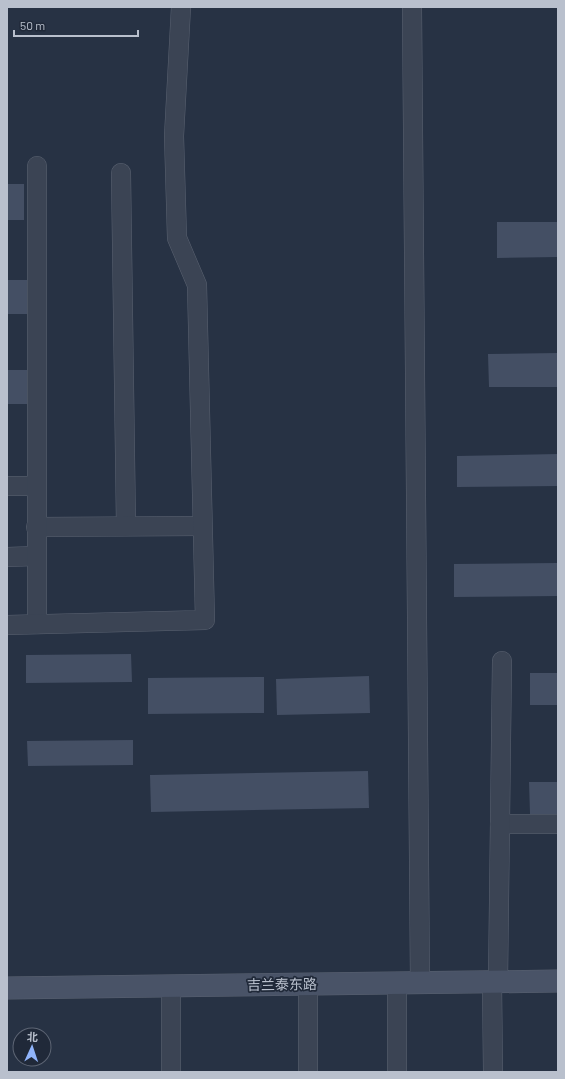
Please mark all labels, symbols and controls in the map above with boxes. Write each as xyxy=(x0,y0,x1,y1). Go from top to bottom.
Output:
scale bar xyxy=(14,12,138,38)
text: 50 m xyxy=(20,18,45,32)
street label: 吉兰泰东路 xyxy=(247,975,317,993)
north arrow xyxy=(12,1027,52,1067)
text: 北 xyxy=(27,1030,38,1043)

